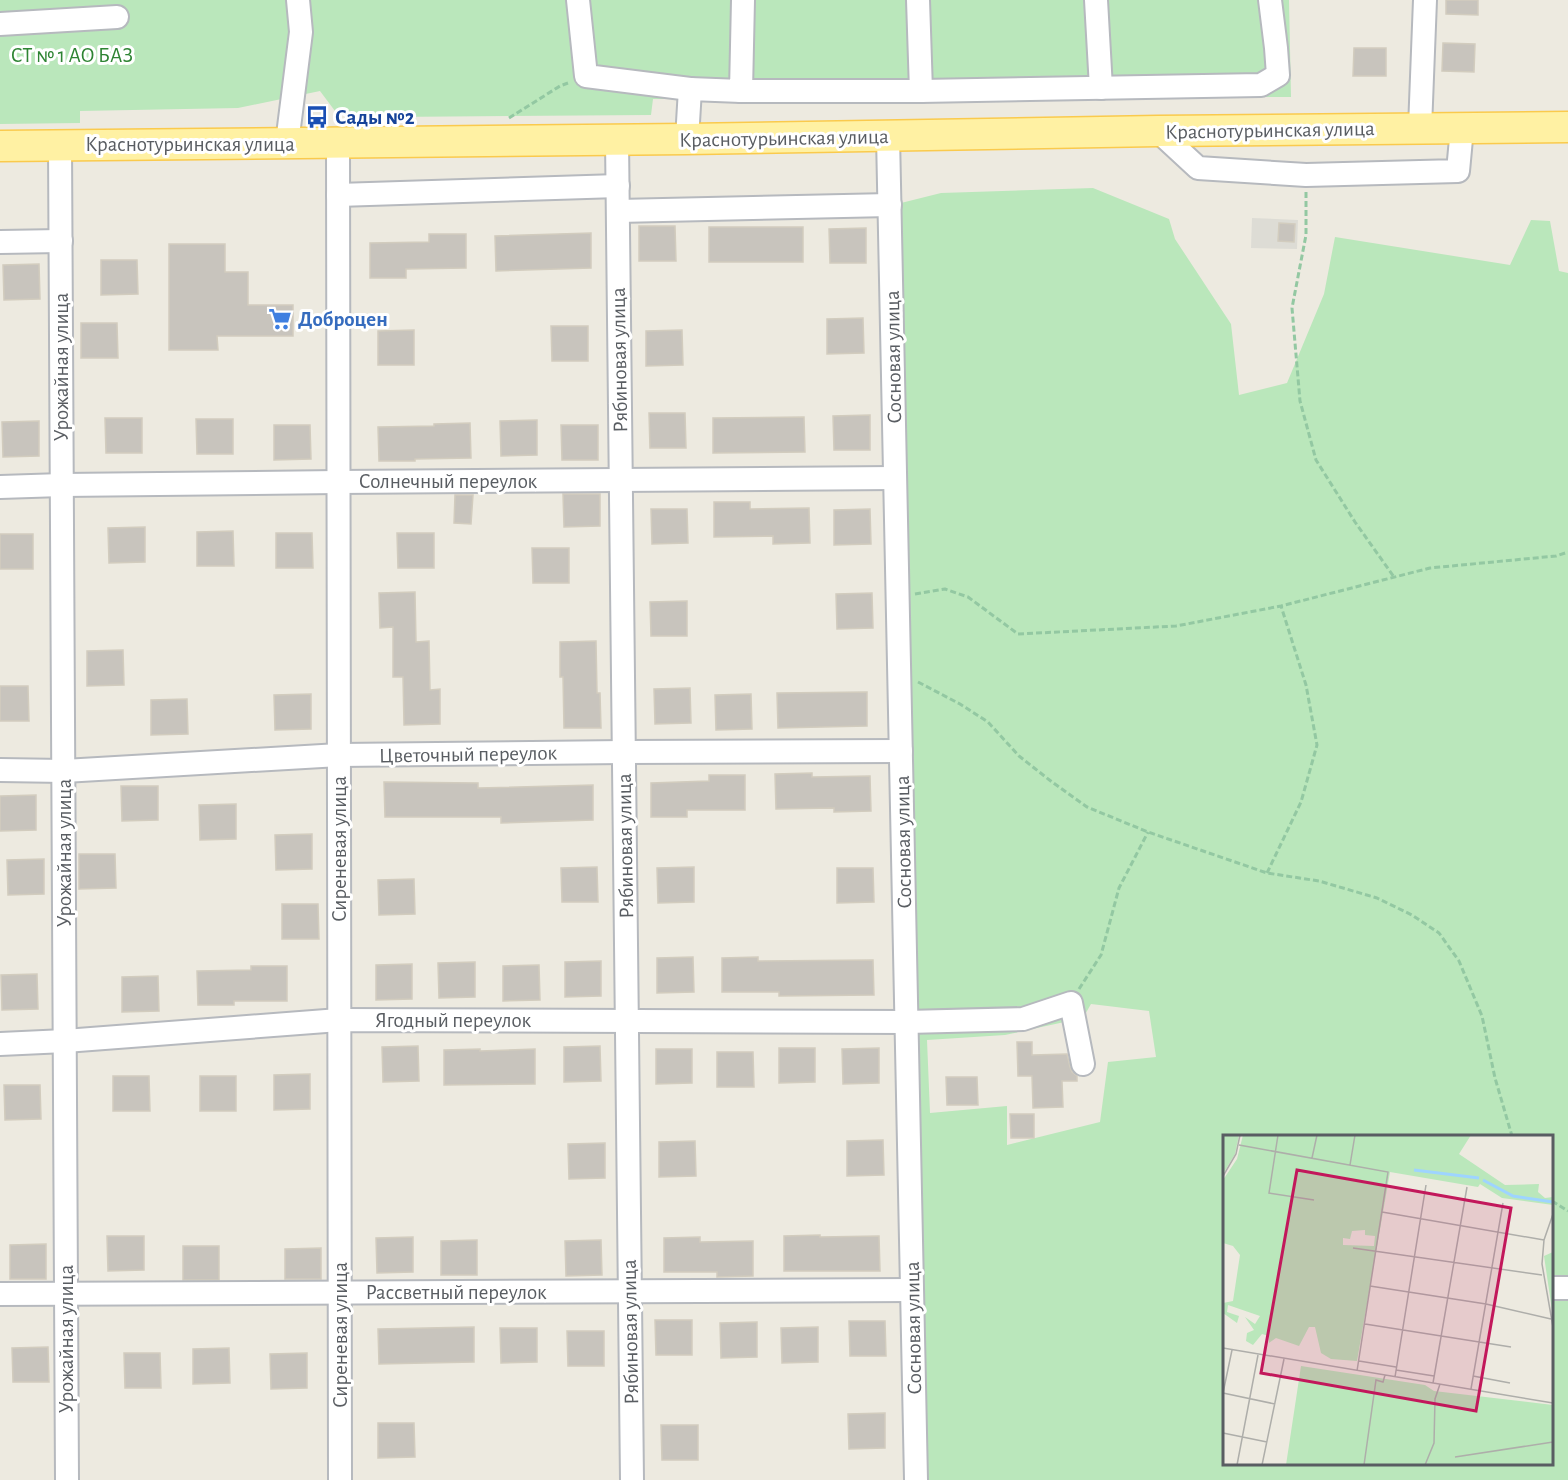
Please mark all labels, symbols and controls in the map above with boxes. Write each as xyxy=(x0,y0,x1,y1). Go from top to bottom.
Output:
park label: СТ № 1 АО БАЗ xyxy=(11,45,133,66)
bus stop icon: Сады №2 xyxy=(304,104,330,130)
place label: Сады №2 xyxy=(335,107,415,128)
street label: Краснотурьинская улица xyxy=(1165,118,1375,143)
street label: Краснотурьинская улица xyxy=(679,126,889,151)
street label: Краснотурьинская улица xyxy=(85,134,295,155)
street label: Рябиновая улица xyxy=(608,287,631,433)
street label: Сосновая улица xyxy=(882,290,905,424)
street label: Урожайная улица xyxy=(51,292,72,441)
supermarket icon: Доброцен xyxy=(267,306,293,332)
place label: Доброцен xyxy=(298,309,388,330)
street label: Солнечный переулок xyxy=(359,471,538,492)
street label: Цветочный переулок xyxy=(379,742,558,767)
street label: Рябиновая улица xyxy=(614,773,637,919)
street label: Сосновая улица xyxy=(892,775,915,909)
street label: Сиреневая улица xyxy=(329,776,350,922)
street label: Урожайная улица xyxy=(54,778,75,927)
street label: Ягодный переулок xyxy=(375,1010,531,1031)
inset map xyxy=(1223,1135,1553,1465)
street label: Рябиновая улица xyxy=(619,1259,642,1405)
street label: Сосновая улица xyxy=(902,1261,925,1395)
street label: Сиреневая улица xyxy=(330,1262,351,1408)
street label: Урожайная улица xyxy=(56,1264,77,1413)
street label: Рассветный переулок xyxy=(365,1282,547,1303)

